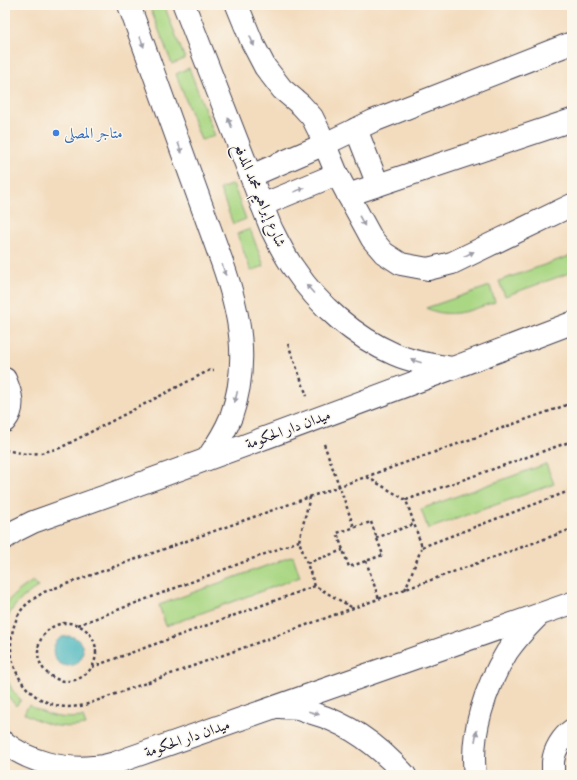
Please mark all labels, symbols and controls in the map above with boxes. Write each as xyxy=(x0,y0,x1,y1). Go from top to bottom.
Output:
one-way arrow xyxy=(139,36,145,48)
one-way arrow xyxy=(249,36,255,47)
one-way arrow xyxy=(226,116,232,128)
place label: متاجر المصلى xyxy=(64,124,123,144)
marker: متاجر المصلى xyxy=(51,128,61,138)
street label: شارع إبراهيم محمد المدفع xyxy=(224,140,290,252)
one-way arrow xyxy=(177,142,183,154)
one-way arrow xyxy=(293,187,305,193)
one-way arrow xyxy=(359,215,366,227)
one-way arrow xyxy=(464,251,475,258)
one-way arrow xyxy=(222,264,228,276)
one-way arrow xyxy=(305,284,314,295)
one-way arrow xyxy=(409,358,421,364)
one-way arrow xyxy=(233,391,239,403)
street label: ميدان دار الحكومة xyxy=(243,405,333,453)
one-way arrow xyxy=(308,710,320,716)
street label: ميدان دار الحكومة xyxy=(142,715,232,761)
one-way arrow xyxy=(473,730,479,742)

